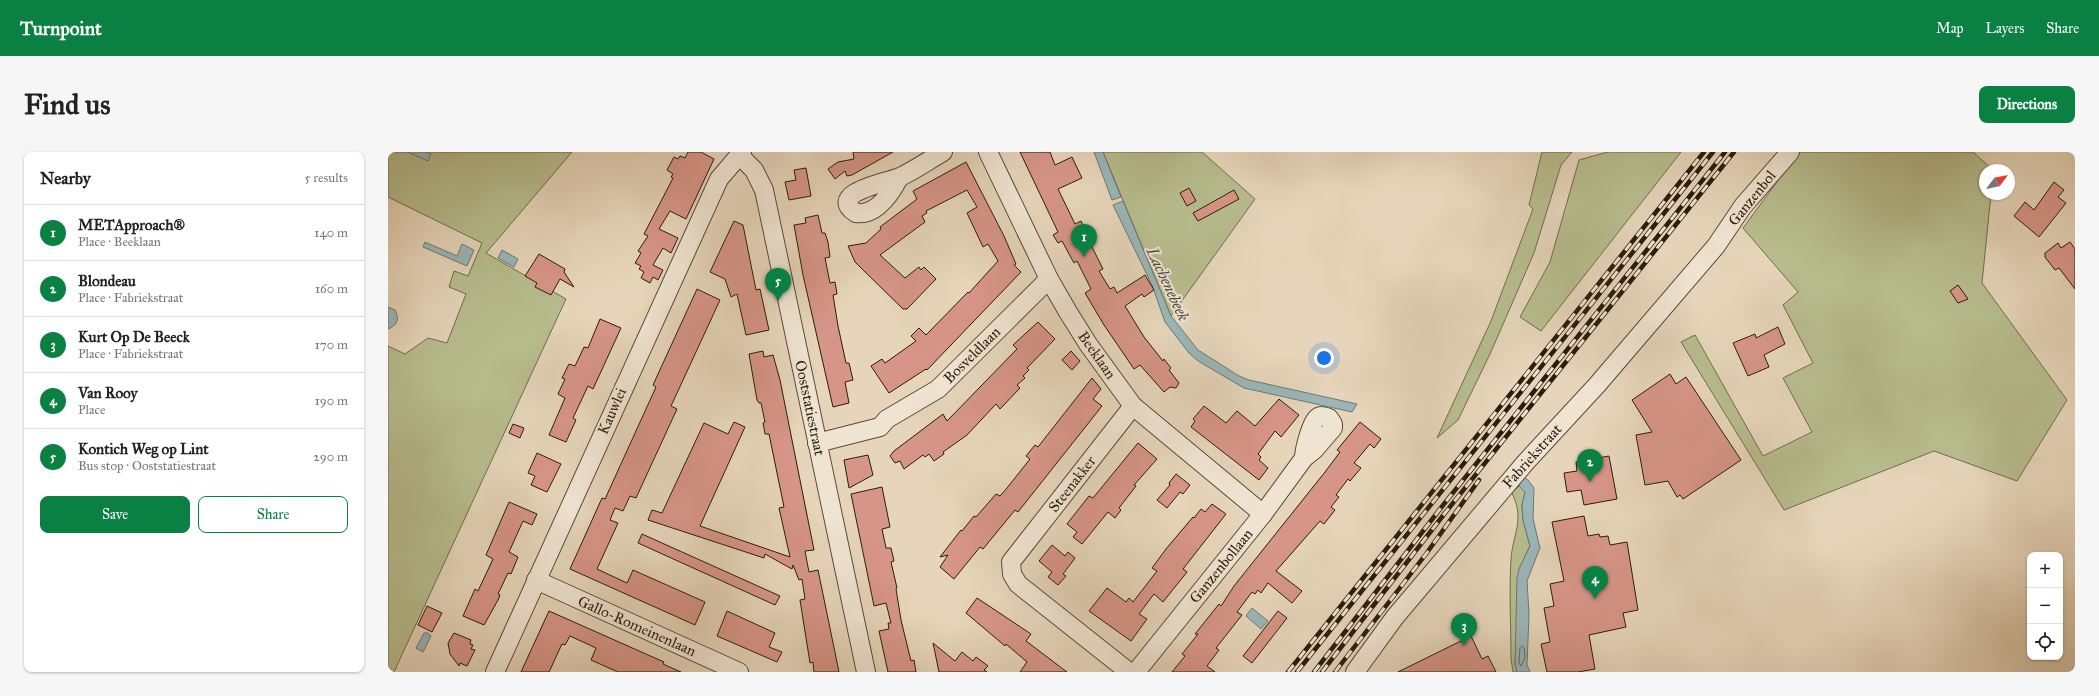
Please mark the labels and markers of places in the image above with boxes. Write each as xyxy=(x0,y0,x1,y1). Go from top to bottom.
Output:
pin: 1 xyxy=(1071,224,1097,257)
pin: 5 xyxy=(765,268,791,301)
pin: 2 xyxy=(1577,449,1603,482)
pin: 4 xyxy=(1582,566,1608,599)
pin: 3 xyxy=(1451,613,1477,646)

